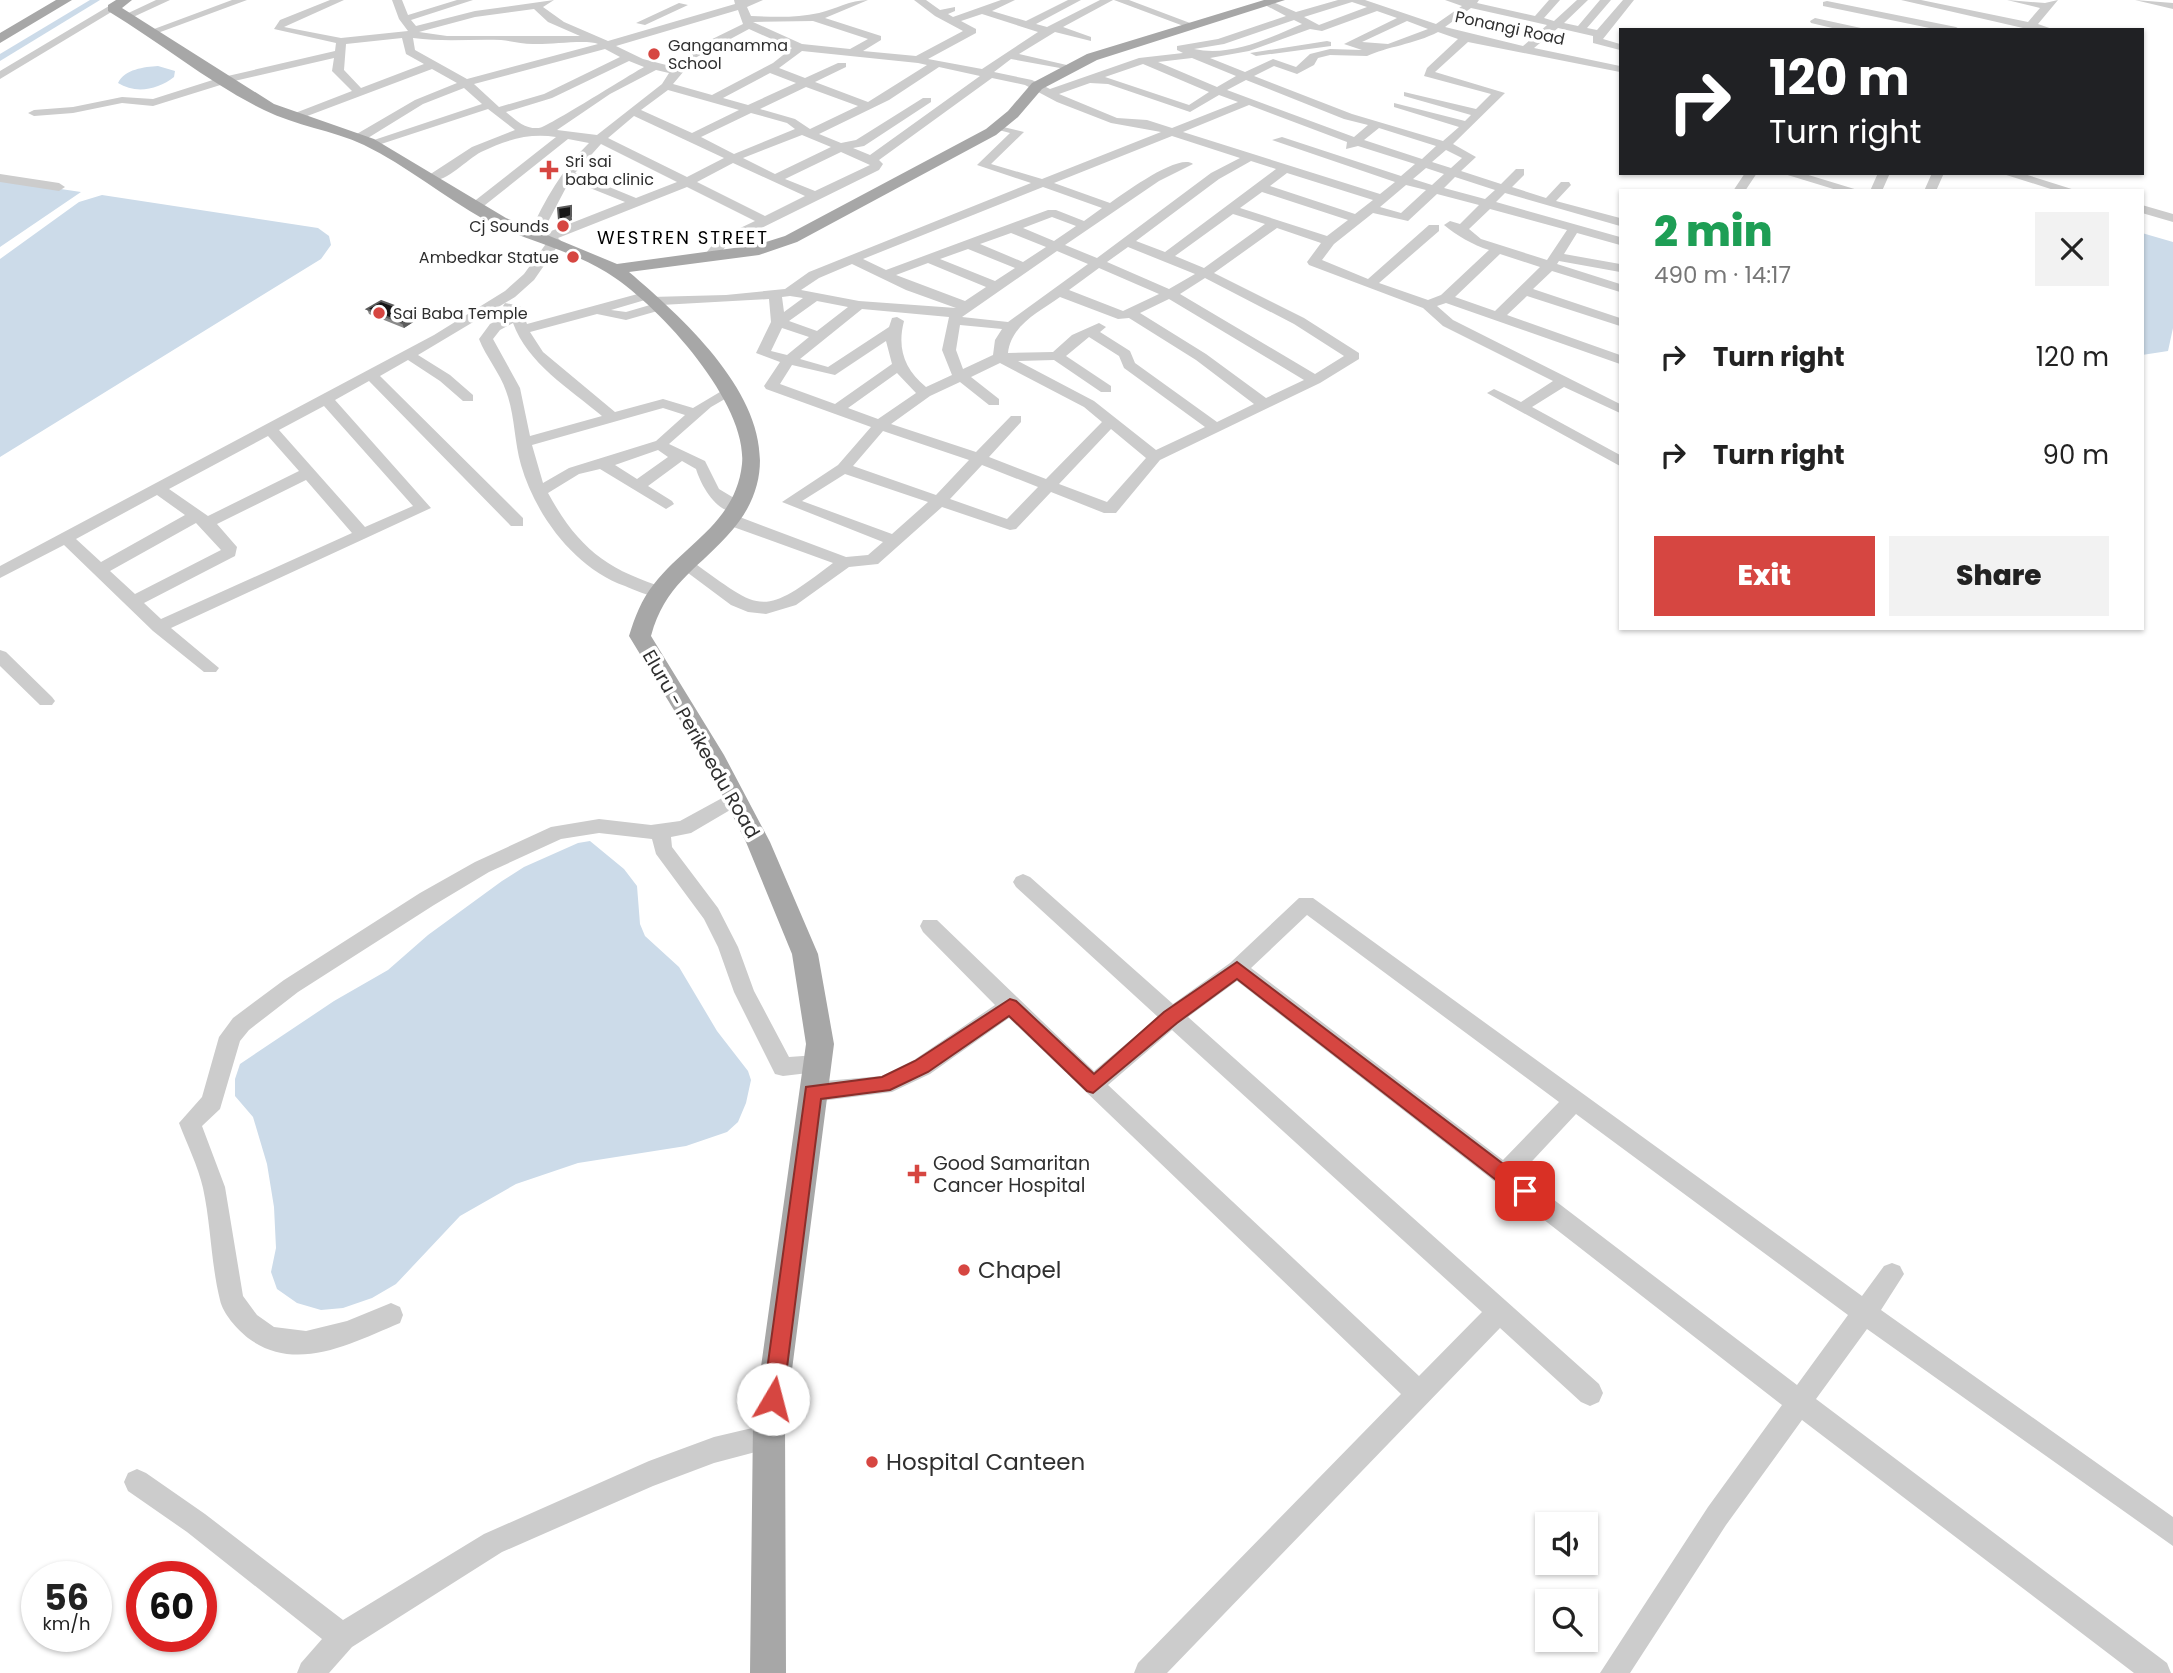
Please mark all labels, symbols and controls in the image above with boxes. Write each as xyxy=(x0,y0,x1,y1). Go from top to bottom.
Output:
street label: Ponangi Road xyxy=(1453,5,1567,51)
place label: Ganganamma School xyxy=(668,34,788,75)
text: 120 m xyxy=(1769,44,1910,112)
marker: Ganganamma School xyxy=(646,46,662,62)
icon: right xyxy=(1654,56,1745,147)
text: Turn right xyxy=(1769,109,1921,154)
place label: Sri sai baba clinic xyxy=(565,150,654,191)
marker: Sri sai baba clinic xyxy=(539,160,559,180)
text: 2 min xyxy=(1654,202,1772,261)
button: close xyxy=(2035,212,2109,286)
place label: Cj Sounds xyxy=(469,215,549,238)
marker: Cj Sounds xyxy=(555,218,571,234)
district label: WESTREN STREET xyxy=(597,225,769,250)
place label: Ambedkar Statue xyxy=(419,246,559,269)
marker: Ambedkar Statue xyxy=(565,249,581,265)
text: 490 m · 14:17 xyxy=(1654,259,1791,291)
place label: Sai Baba Temple xyxy=(393,302,528,325)
marker: Sai Baba Temple xyxy=(371,305,387,321)
icon: right xyxy=(1654,338,1692,376)
text: Turn right xyxy=(1713,339,1845,375)
text: 120 m xyxy=(2036,339,2109,375)
icon: right xyxy=(1654,436,1692,474)
text: Turn right xyxy=(1713,437,1845,473)
text: 90 m xyxy=(2043,437,2109,473)
button: Exit xyxy=(1654,536,1875,616)
button: Share xyxy=(1889,536,2109,616)
street label: Eluru - Perikeedu Road xyxy=(636,645,766,843)
place label: Good Samaritan Cancer Hospital xyxy=(933,1150,1090,1199)
pin xyxy=(1495,1161,1555,1221)
marker: Good Samaritan Cancer Hospital xyxy=(907,1164,927,1184)
icon: arrive xyxy=(1506,1172,1544,1210)
place label: Chapel xyxy=(978,1254,1062,1286)
marker: Chapel xyxy=(956,1262,972,1278)
position arrow xyxy=(736,1362,810,1436)
place label: Hospital Canteen xyxy=(886,1446,1085,1478)
marker: Hospital Canteen xyxy=(864,1454,880,1470)
map controls xyxy=(1535,1512,1598,1652)
button: sound xyxy=(1535,1512,1598,1575)
speed limit sign: 60 xyxy=(126,1561,217,1652)
text: 56 xyxy=(44,1573,89,1622)
button: search xyxy=(1535,1589,1598,1652)
text: km/h xyxy=(43,1611,90,1636)

